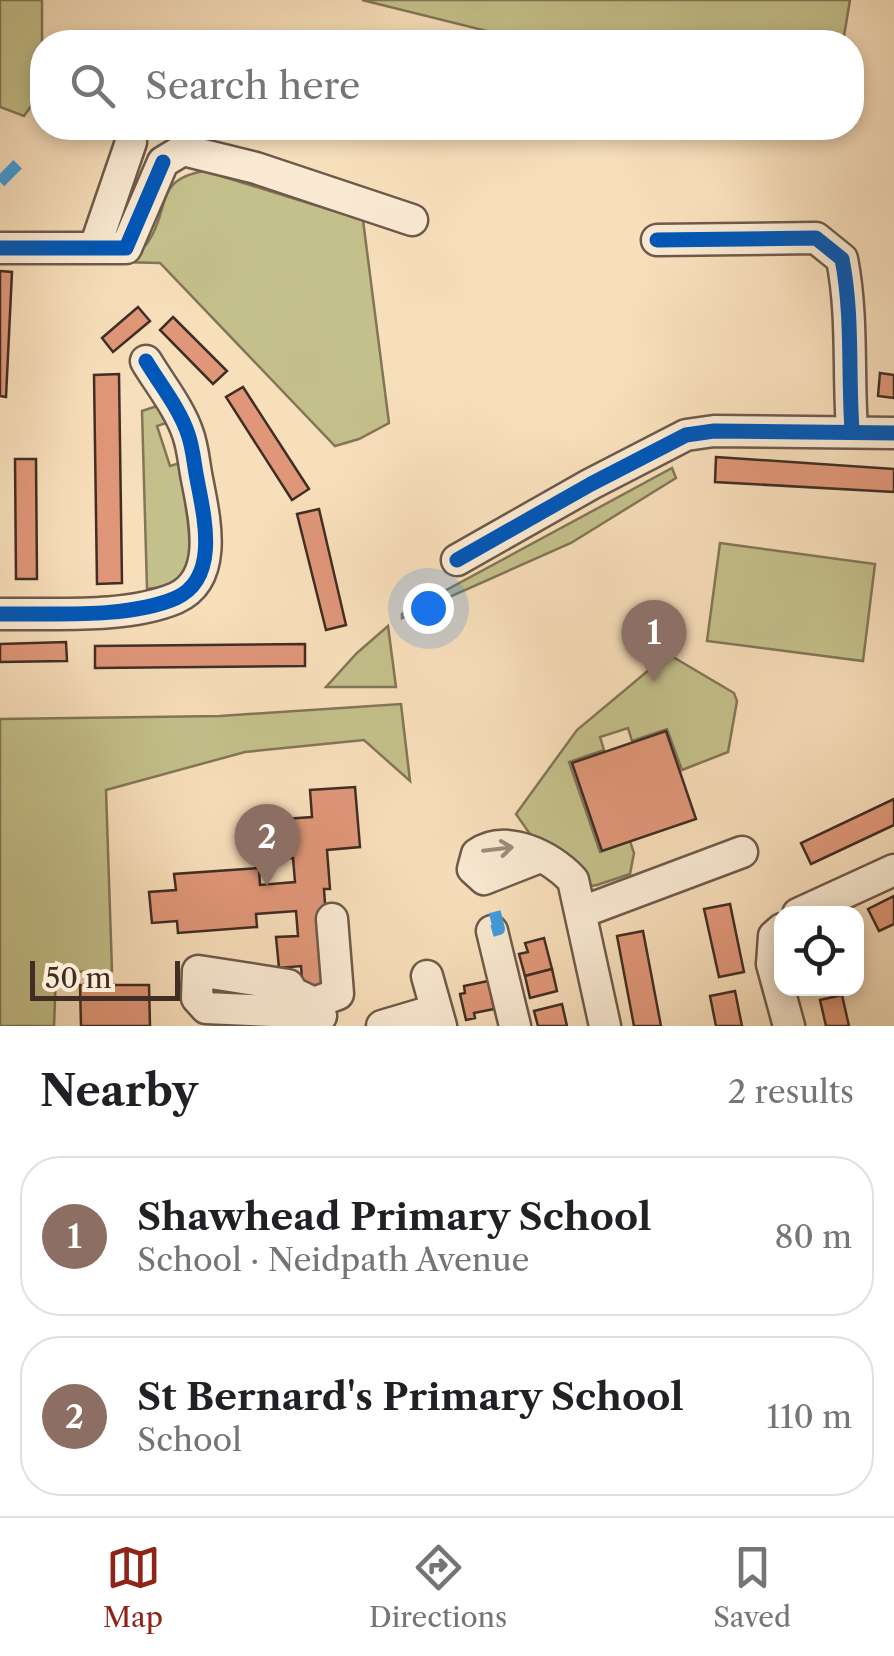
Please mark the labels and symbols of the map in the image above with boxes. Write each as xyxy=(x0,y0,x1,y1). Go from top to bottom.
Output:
your location xyxy=(403,583,454,634)
pin: 1 xyxy=(622,600,686,682)
pin: 2 xyxy=(234,804,300,886)
one-way arrow xyxy=(481,839,513,858)
scale bar xyxy=(30,956,180,1000)

